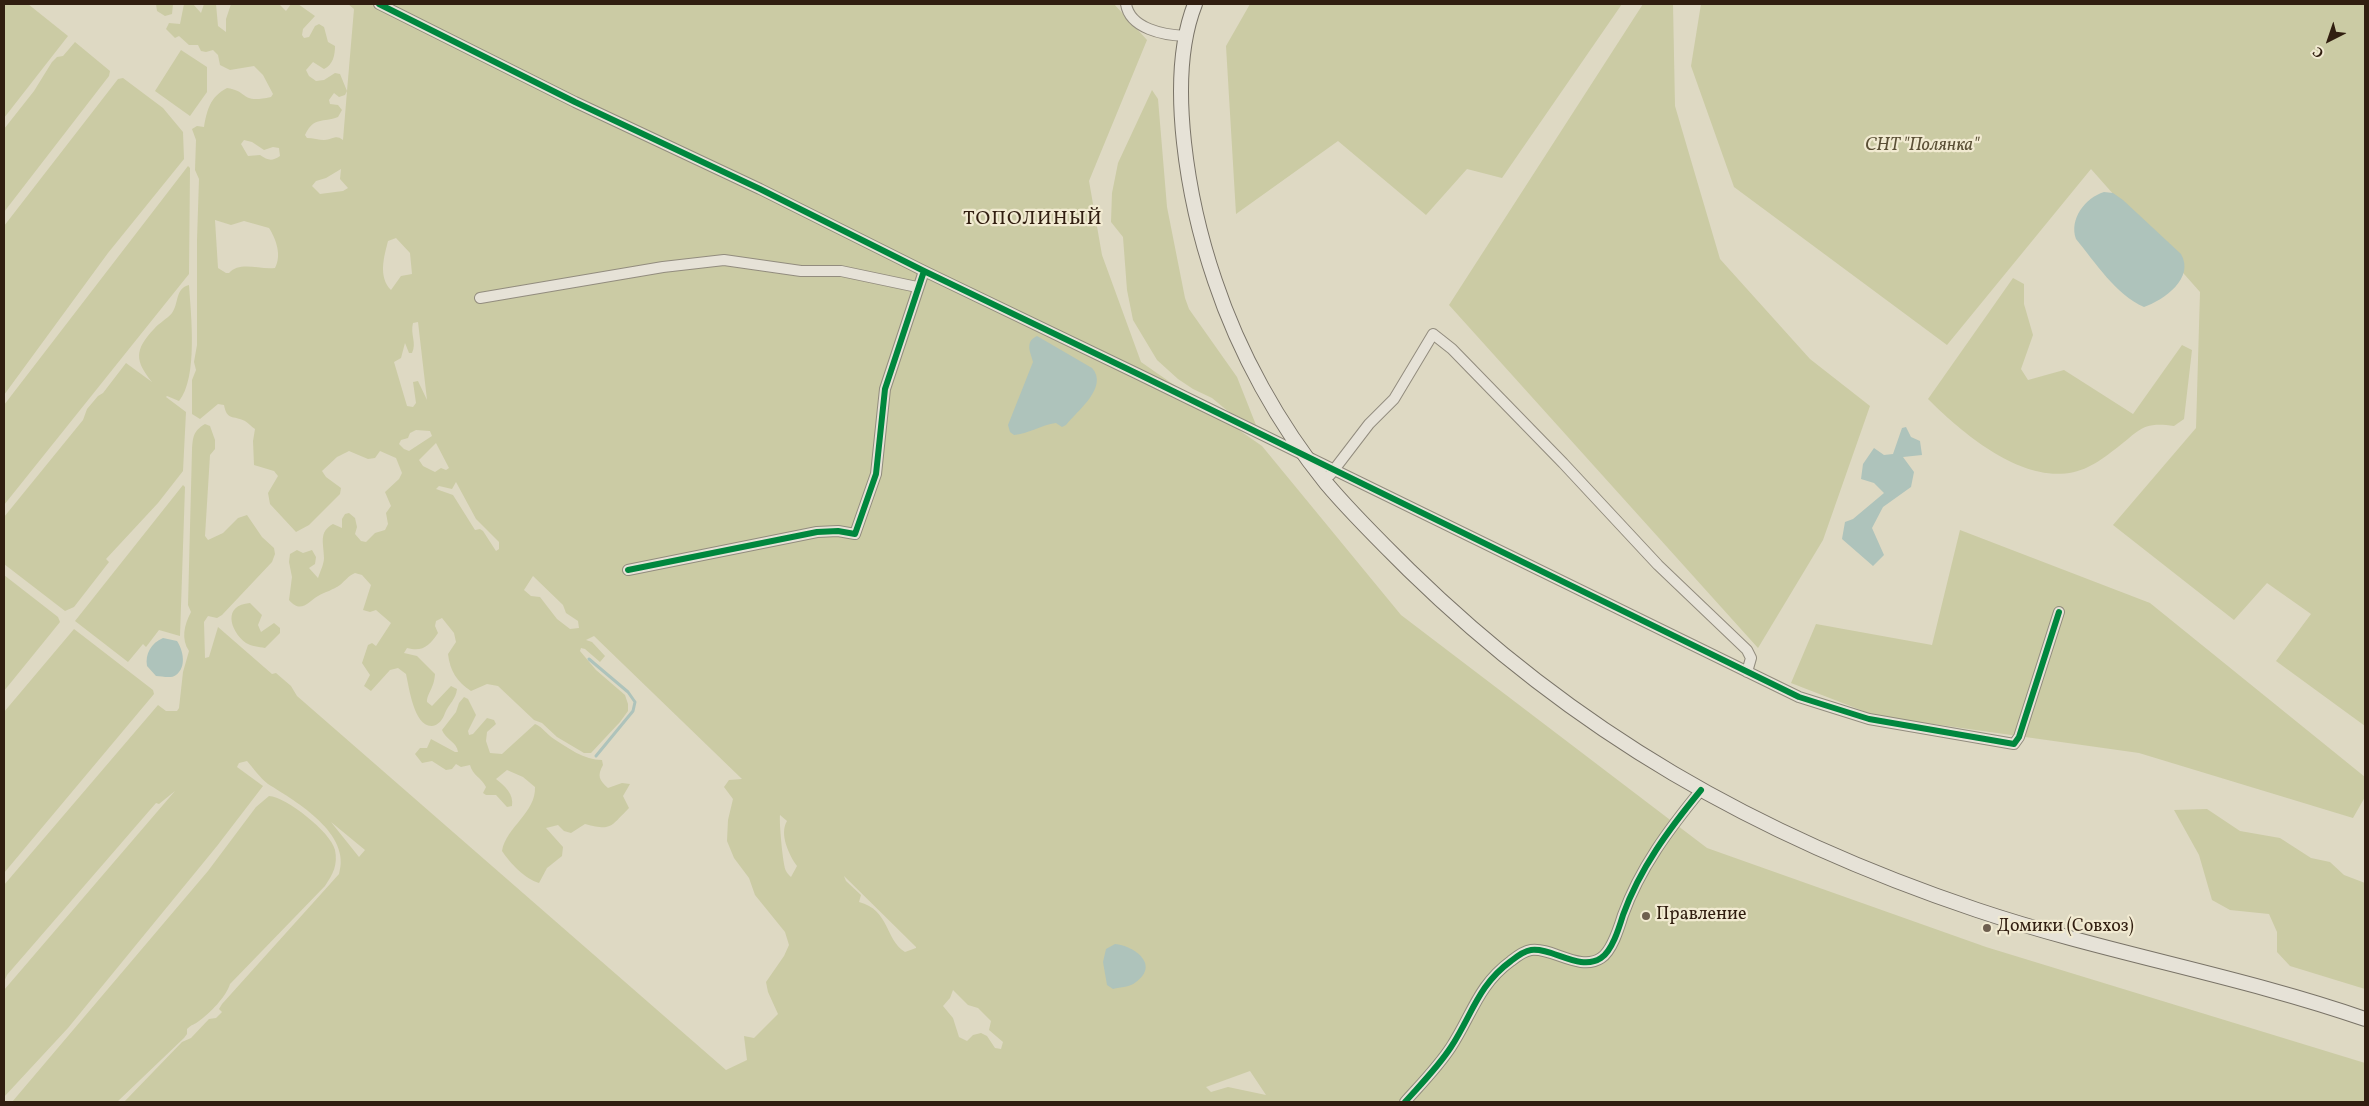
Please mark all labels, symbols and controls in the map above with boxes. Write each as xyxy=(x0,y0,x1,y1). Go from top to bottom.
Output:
north arrow xyxy=(2304,15,2354,65)
text: С xyxy=(2309,42,2328,62)
park label: СНТ "Полянка" xyxy=(1865,136,1979,158)
district label: ТОПОЛИНЫЙ xyxy=(962,208,1104,232)
place label: Правление xyxy=(1656,905,1747,927)
marker: Правление xyxy=(1640,910,1652,922)
place label: Домики (Совхоз) xyxy=(1997,917,2134,939)
marker: Домики (Совхоз) xyxy=(1981,922,1993,934)

